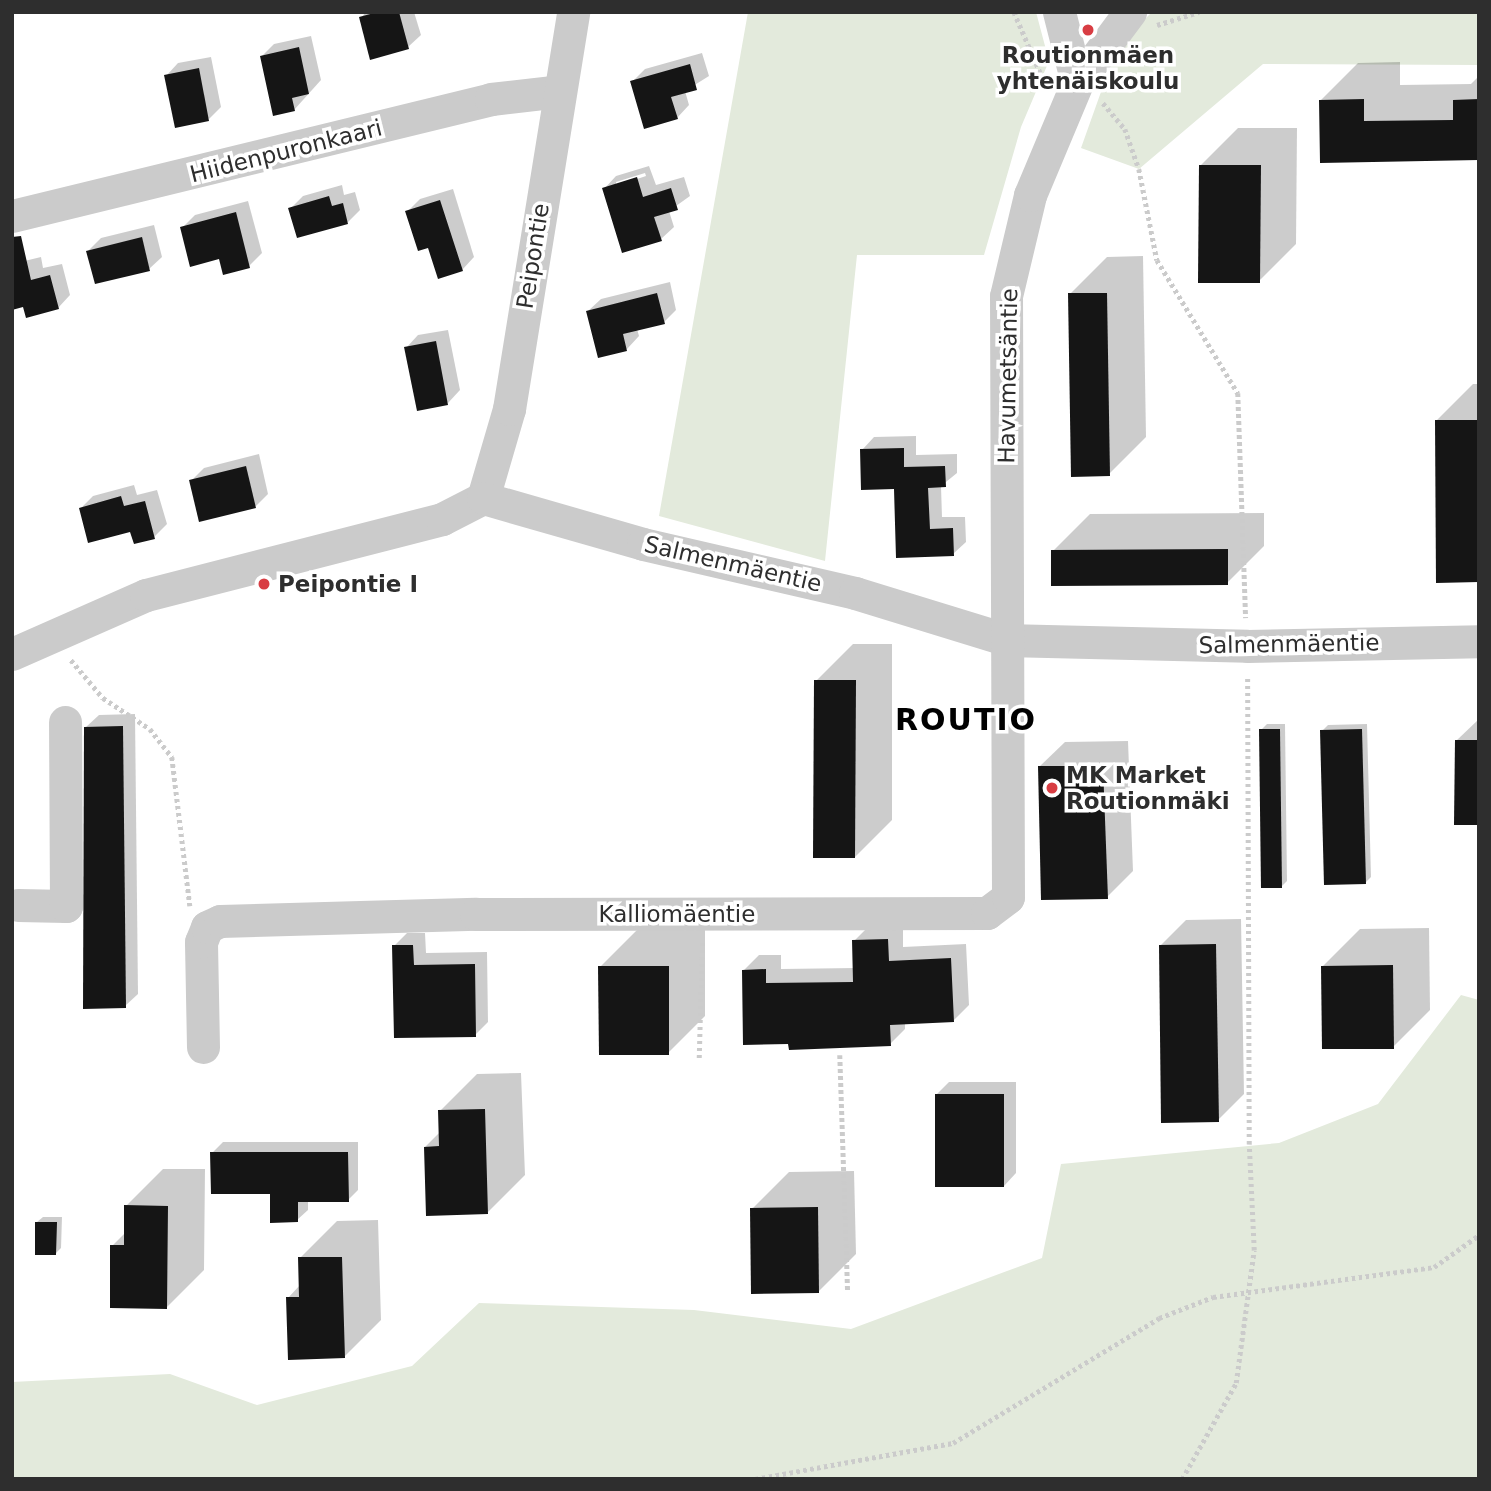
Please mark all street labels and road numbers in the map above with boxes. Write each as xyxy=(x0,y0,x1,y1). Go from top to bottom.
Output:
street label: Hiidenpuronkaari xyxy=(187,114,385,188)
street label: Peipontie xyxy=(511,201,555,311)
street label: Havumetsäntie xyxy=(993,288,1023,464)
street label: Salmenmäentie xyxy=(642,530,824,598)
street label: Salmenmäentie xyxy=(1198,629,1380,659)
street label: Kalliomäentie xyxy=(599,900,755,928)

